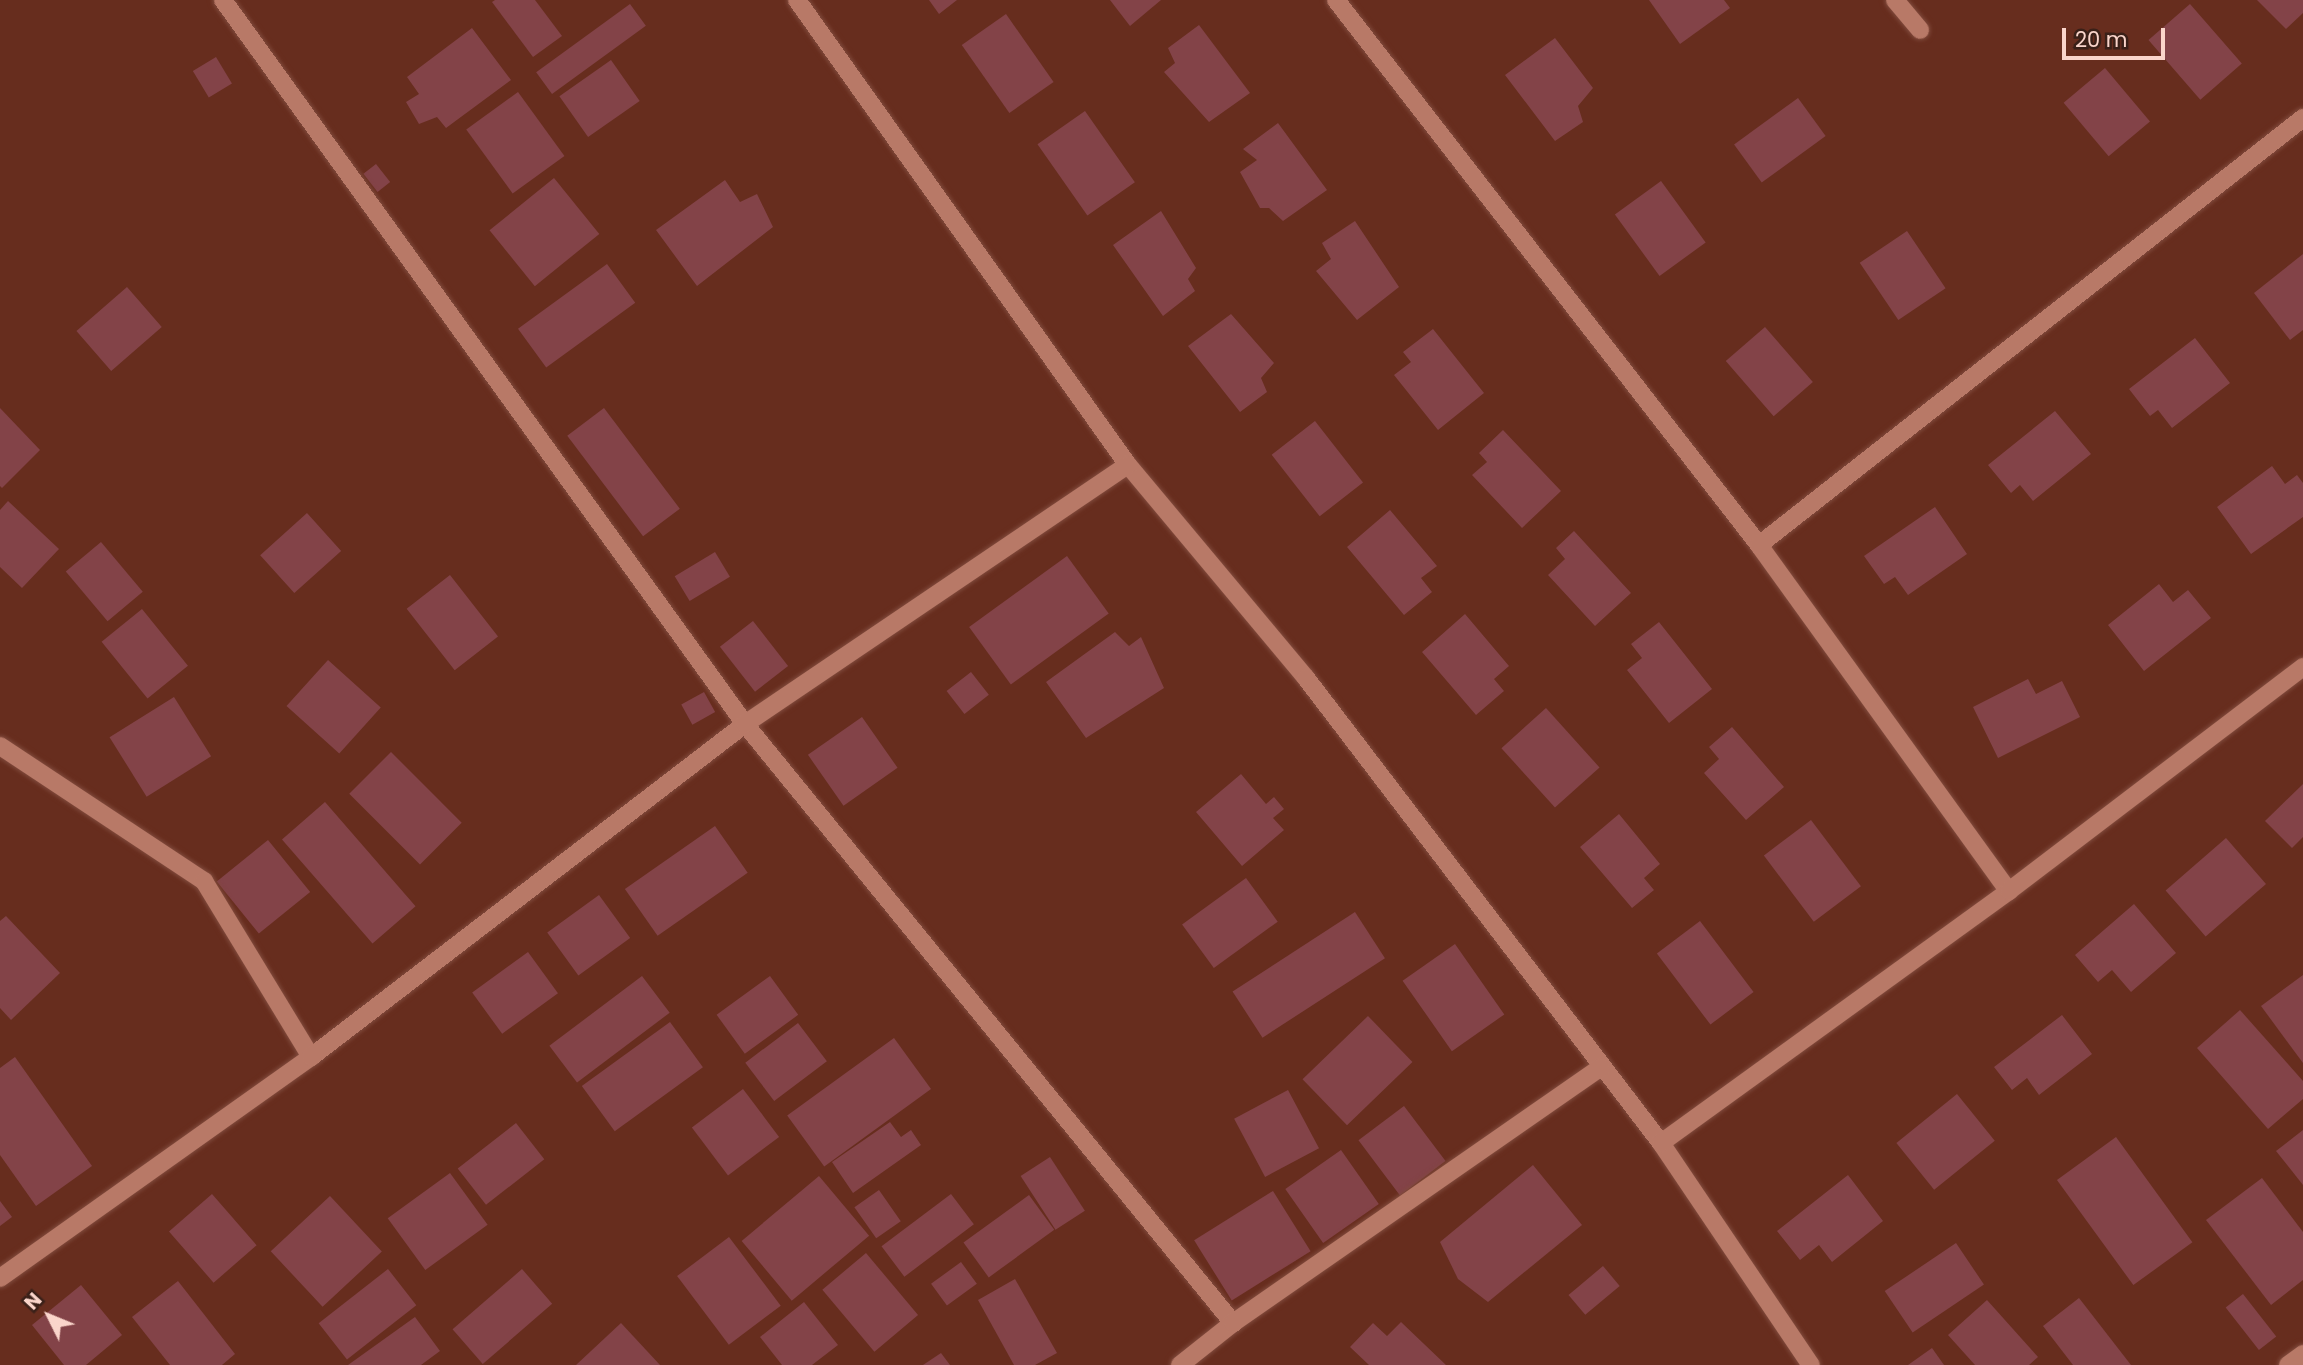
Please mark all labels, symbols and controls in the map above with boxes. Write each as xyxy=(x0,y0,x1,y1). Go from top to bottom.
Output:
scale bar xyxy=(2065,14,2168,58)
text: 20 m xyxy=(2075,25,2128,54)
north arrow xyxy=(14,1281,84,1351)
text: N xyxy=(19,1287,48,1316)

